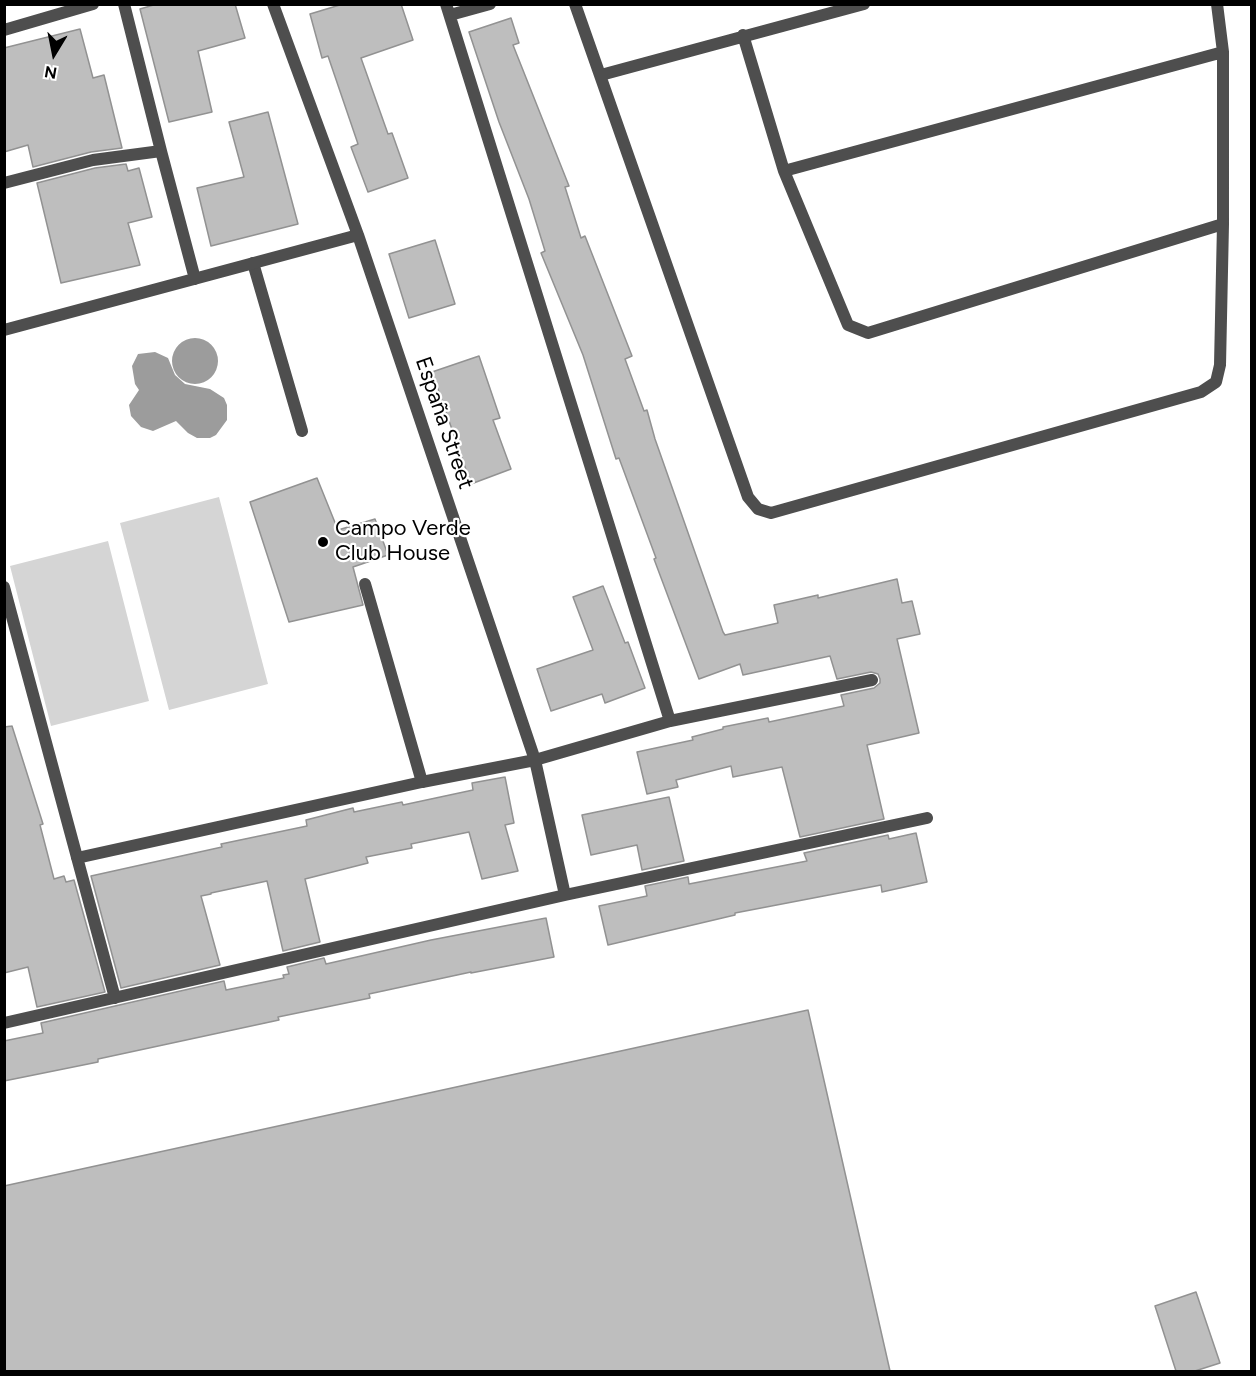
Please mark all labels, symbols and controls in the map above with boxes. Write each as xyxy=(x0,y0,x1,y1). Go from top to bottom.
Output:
north arrow xyxy=(24,24,84,84)
text: N xyxy=(43,62,59,83)
street label: España Street xyxy=(409,353,479,493)
place label: Campo Verde Club House xyxy=(335,516,471,568)
marker: Campo Verde Club House xyxy=(316,535,330,549)

